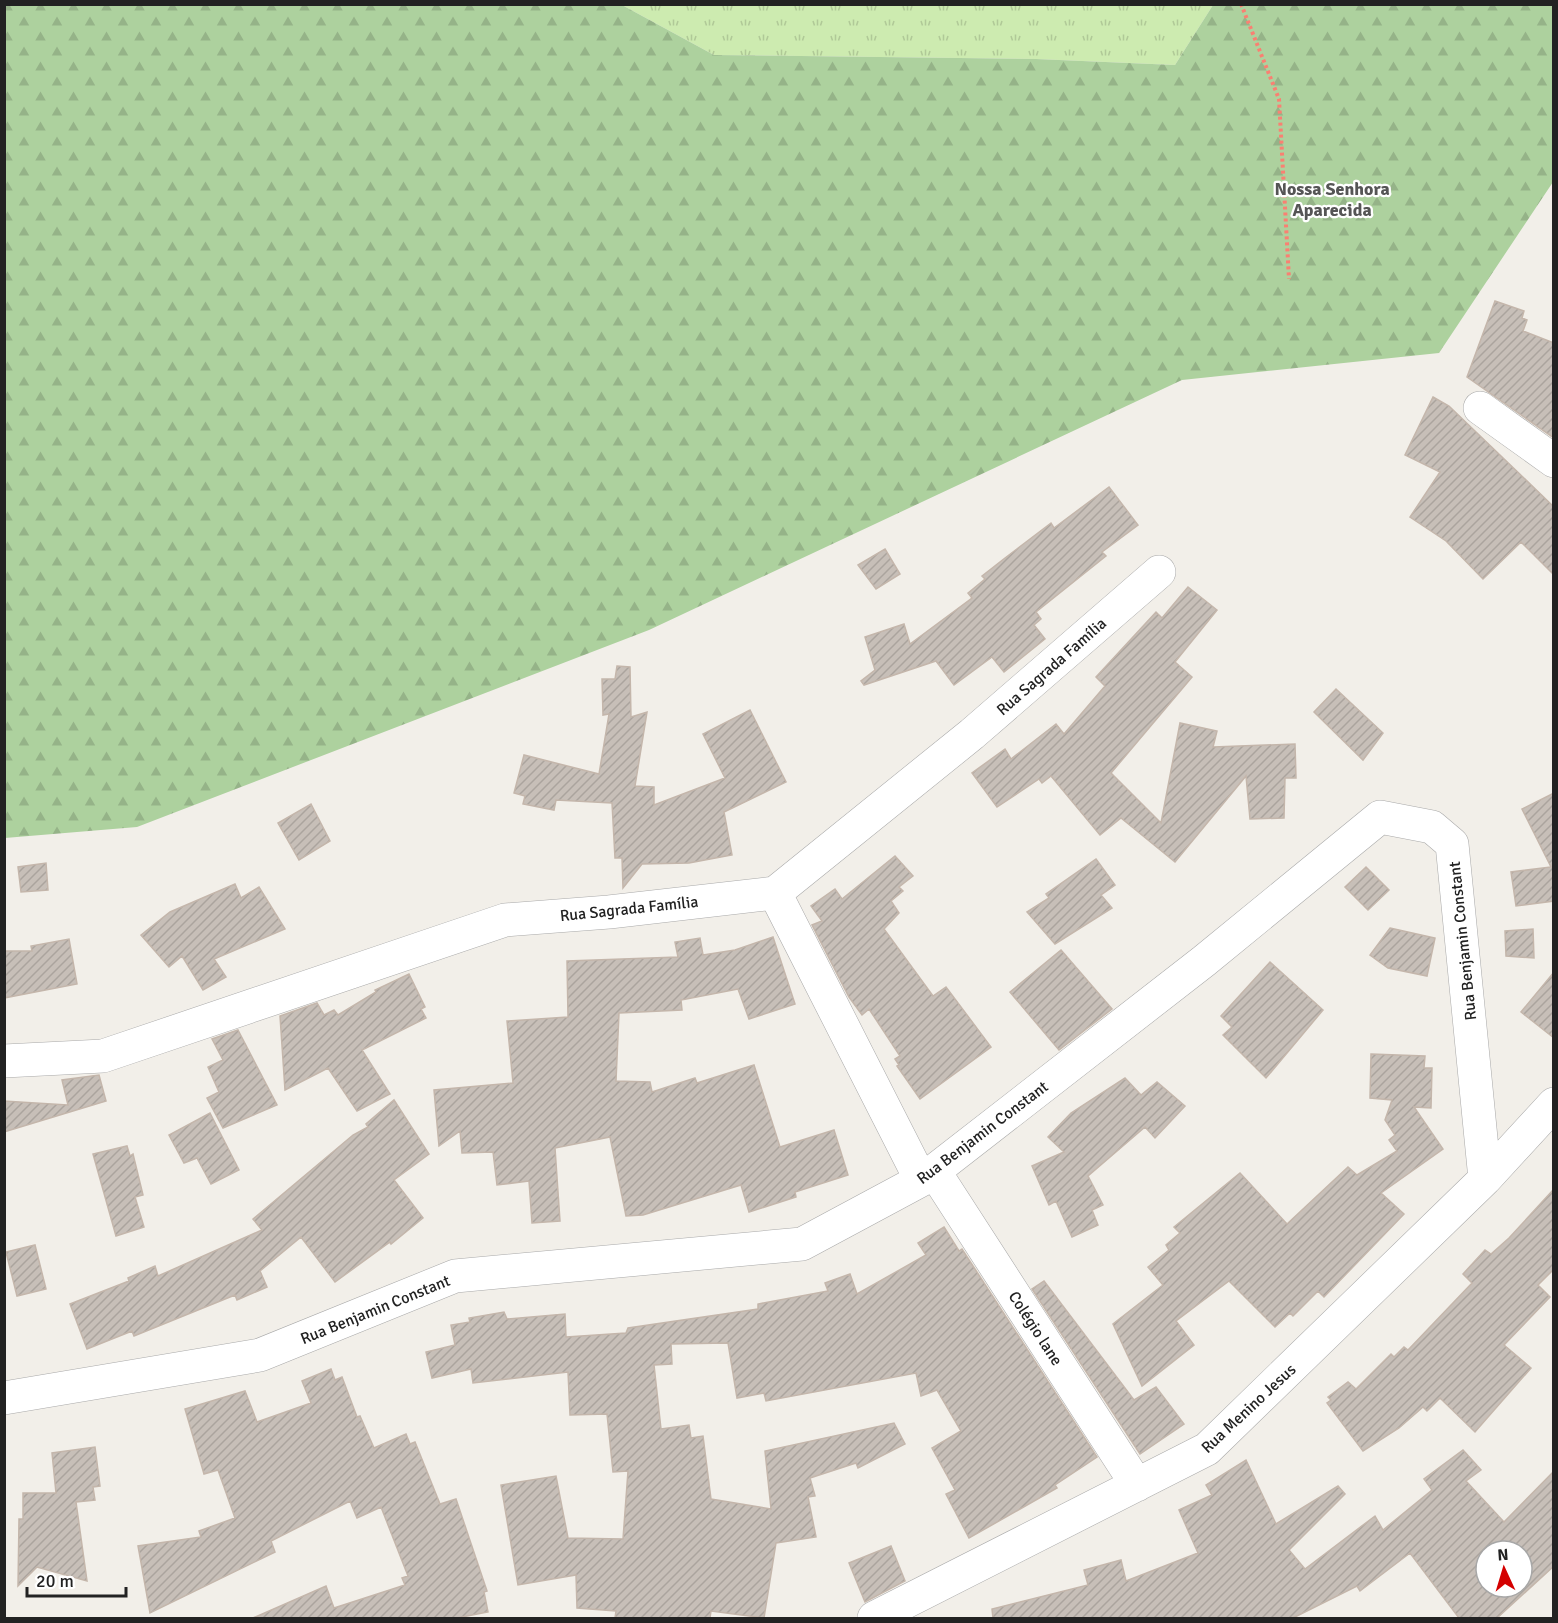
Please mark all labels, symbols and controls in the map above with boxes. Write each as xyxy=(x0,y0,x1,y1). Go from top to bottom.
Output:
district label: Nossa Senhora Aparecida xyxy=(1274,178,1390,221)
street label: Rua Sagrada Família xyxy=(993,614,1111,720)
street label: Rua Benjamin Constant xyxy=(1445,860,1481,1021)
street label: Rua Sagrada Família xyxy=(559,892,699,926)
street label: Rua Benjamin Constant xyxy=(913,1077,1053,1189)
street label: Rua Benjamin Constant xyxy=(298,1271,453,1349)
street label: Colégio lane xyxy=(1004,1288,1067,1369)
street label: Rua Menino Jesus xyxy=(1197,1360,1300,1458)
north arrow xyxy=(1474,1539,1534,1599)
text: N xyxy=(1497,1545,1509,1565)
scale bar xyxy=(27,1560,126,1598)
text: 20 m xyxy=(36,1570,74,1592)

